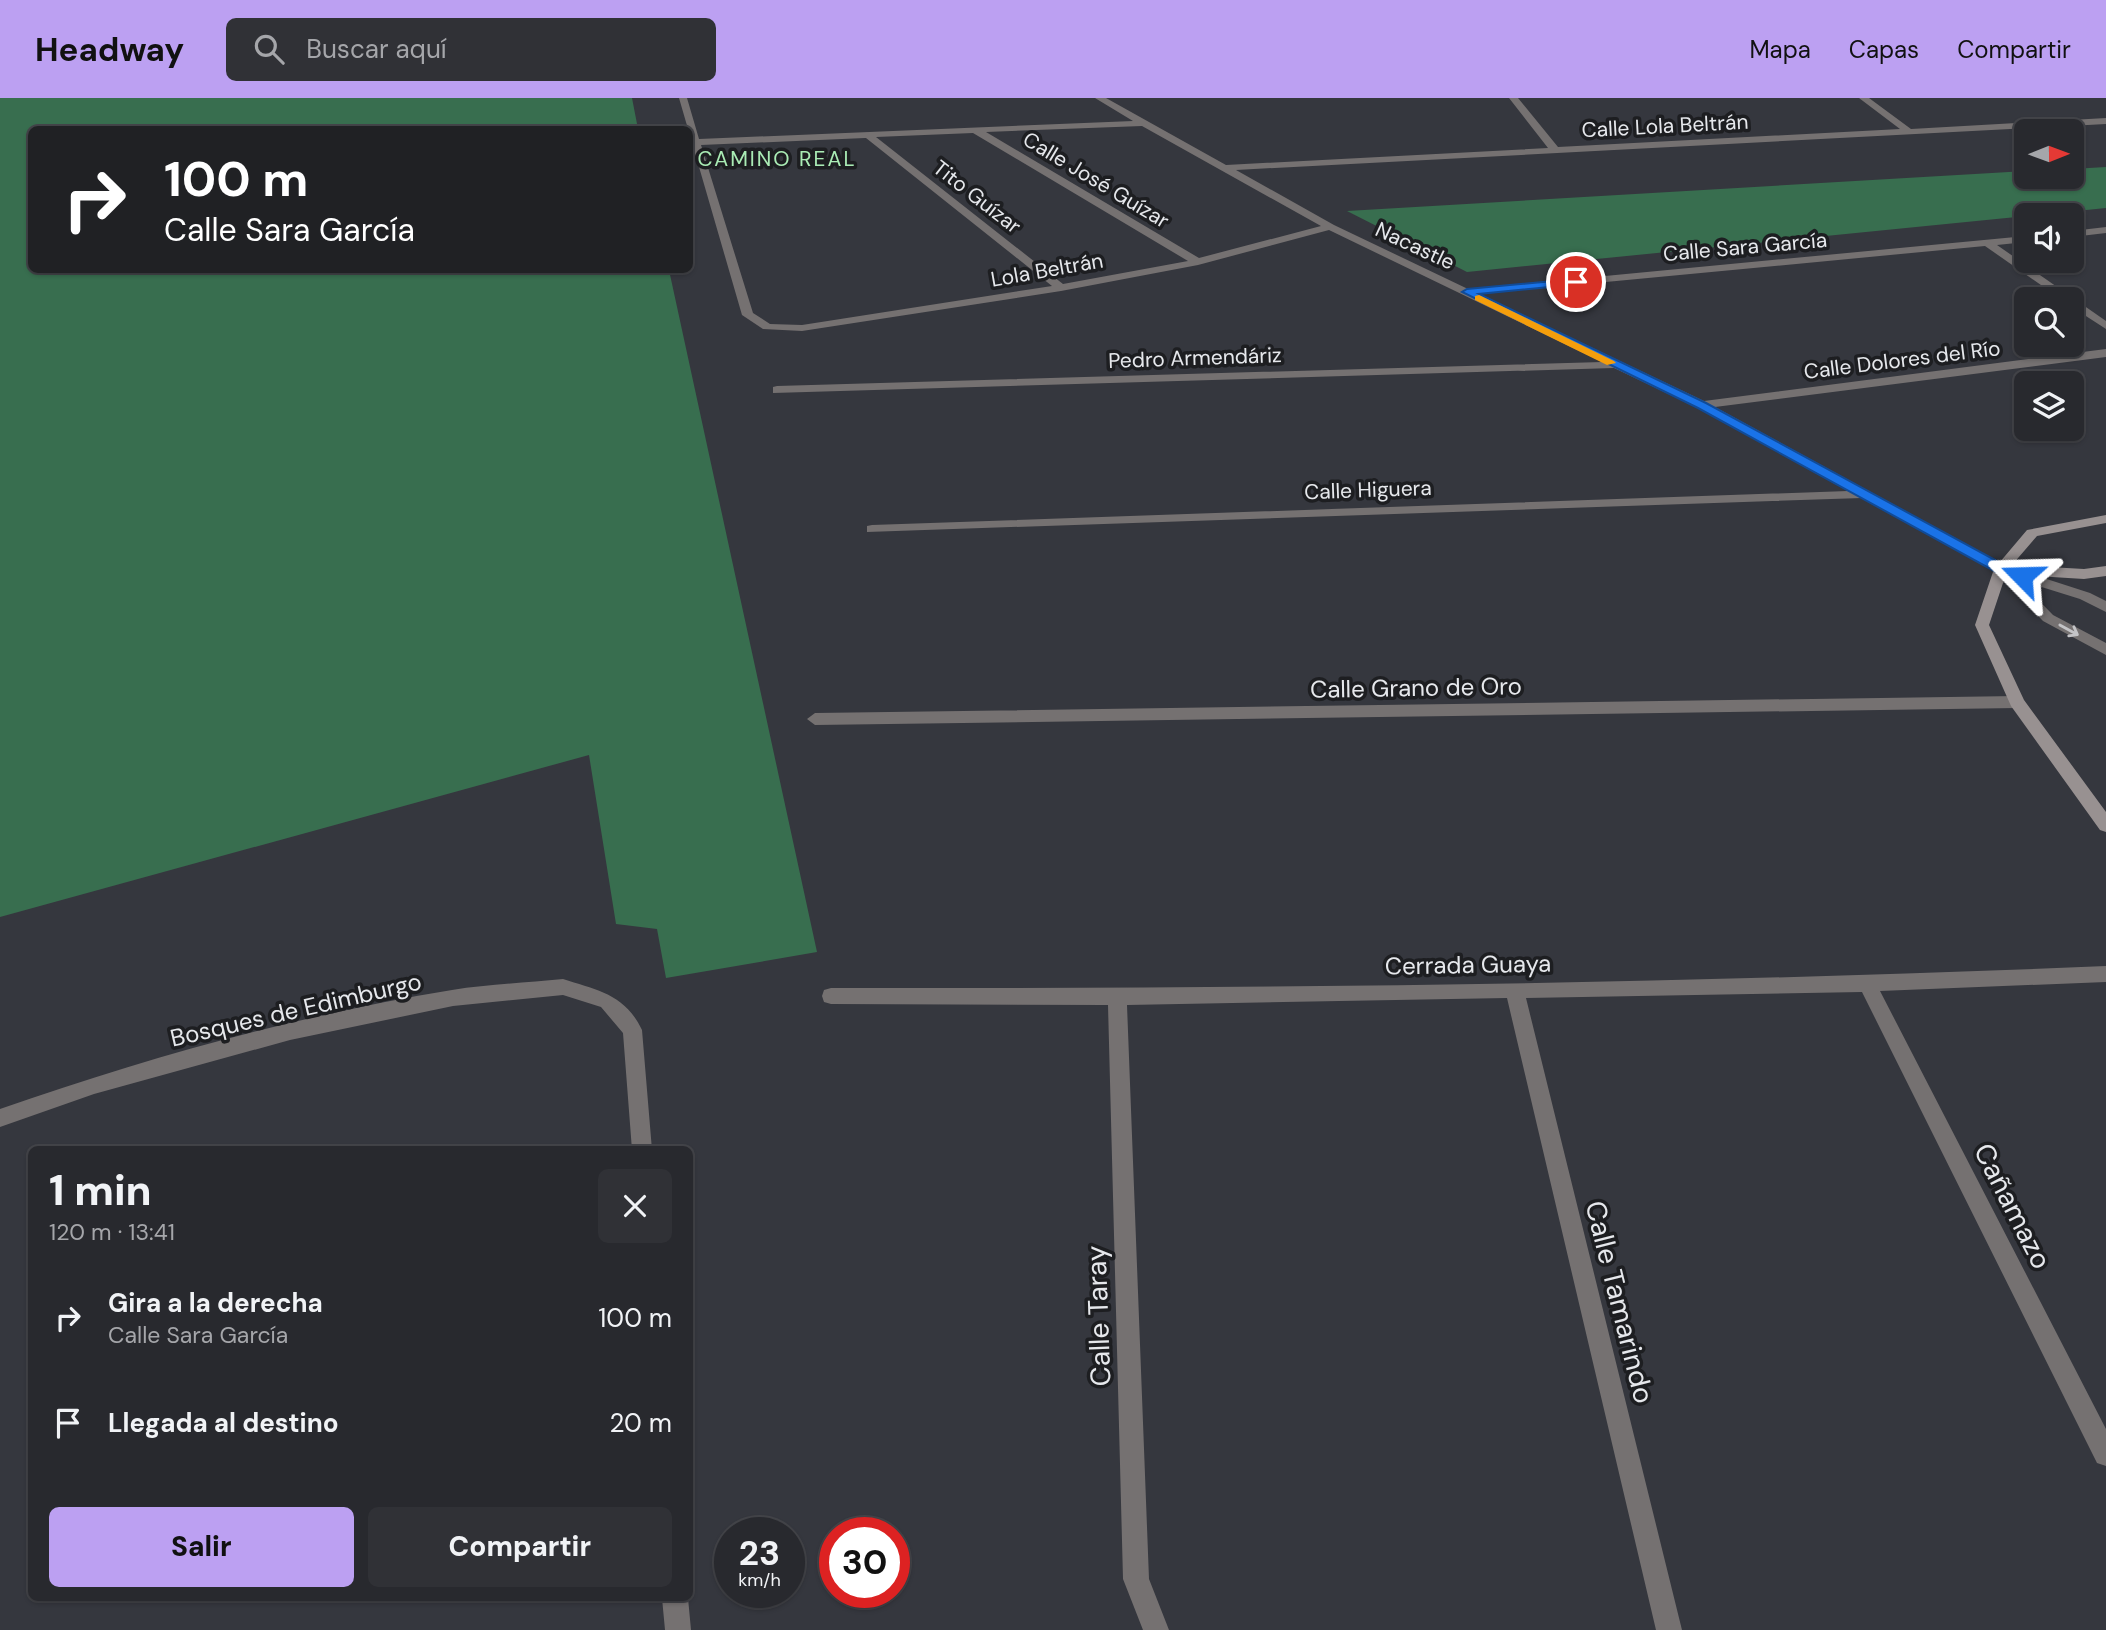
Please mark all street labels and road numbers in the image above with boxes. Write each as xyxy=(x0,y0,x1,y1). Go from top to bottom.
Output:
street label: Calle Lola Beltrán xyxy=(1581,108,1749,144)
street label: Calle José Guízar xyxy=(1018,125,1174,235)
street label: Tito Guízar xyxy=(927,154,1027,240)
street label: Nacastle xyxy=(1371,215,1459,277)
street label: Calle Sara García xyxy=(1662,226,1828,268)
street label: Lola Beltrán xyxy=(989,246,1105,294)
street label: Calle Dolores del Río xyxy=(1802,334,2002,386)
street label: Pedro Armendáriz xyxy=(1108,341,1282,375)
street label: Calle Higuera xyxy=(1304,474,1432,506)
street label: Calle Grano de Oro xyxy=(1310,670,1522,705)
street label: Cerrada Guaya xyxy=(1385,948,1551,981)
street label: Bosques de Edimburgo xyxy=(167,966,425,1054)
street label: Cañamazo xyxy=(1965,1137,2060,1275)
street label: Calle Tamarindo xyxy=(1576,1197,1663,1407)
street label: Calle Taray xyxy=(1078,1245,1119,1387)

